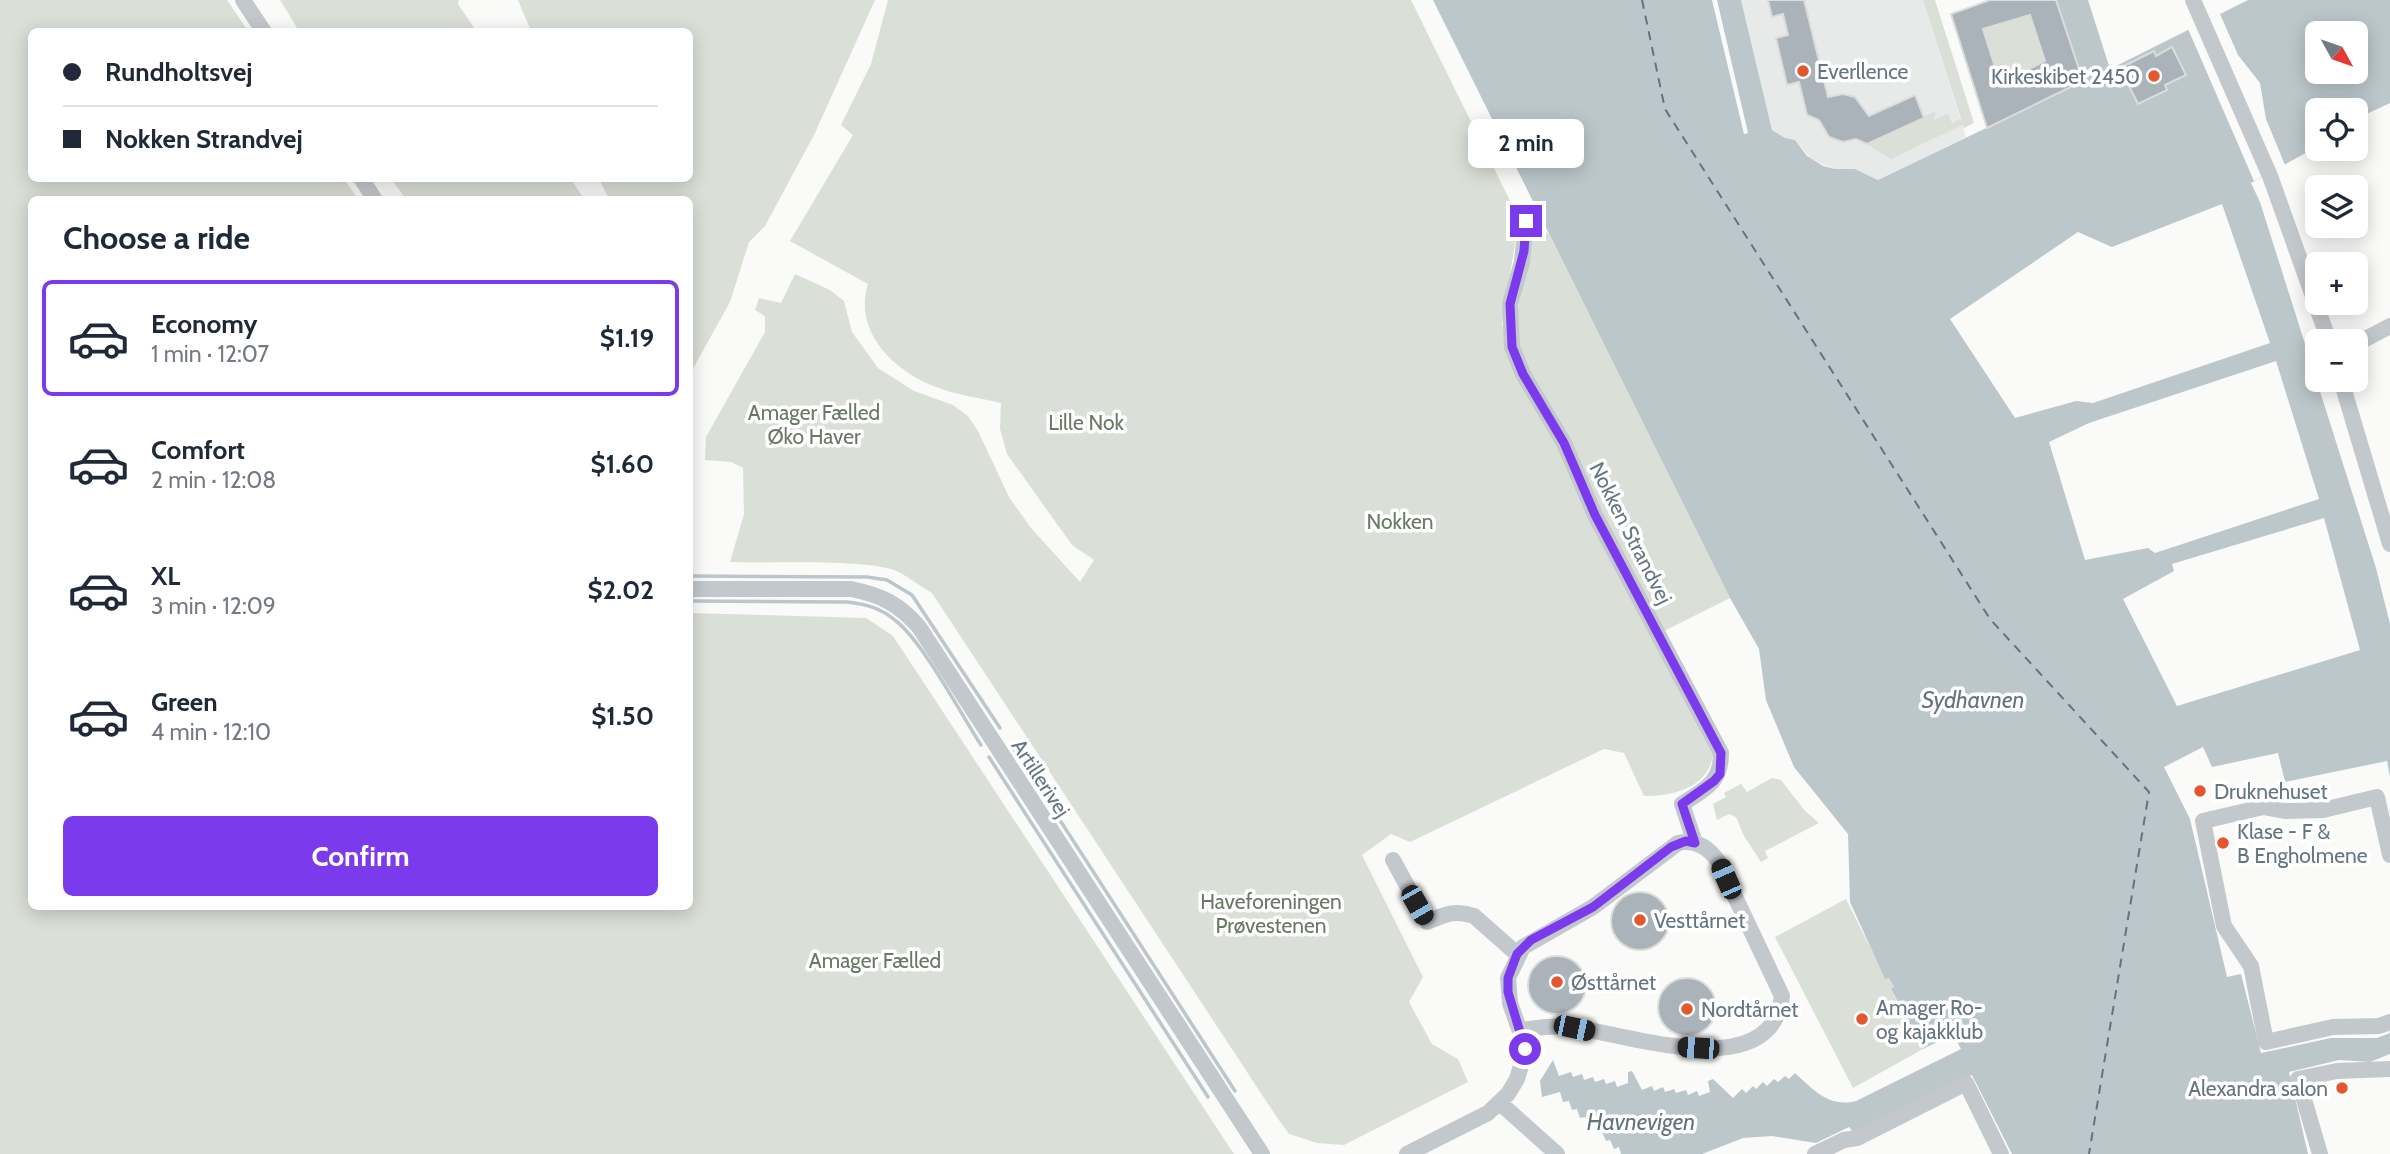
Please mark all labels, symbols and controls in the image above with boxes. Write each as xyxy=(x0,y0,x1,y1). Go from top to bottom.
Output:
north arrow xyxy=(2305,21,2368,84)
map controls xyxy=(2305,21,2368,392)
text: Rundholtsvej xyxy=(105,56,253,88)
place label: Everllence xyxy=(1817,59,1909,84)
marker: Everllence xyxy=(1795,63,1811,79)
place label: Kirkeskibet 2450 xyxy=(1991,64,2140,89)
marker: Kirkeskibet 2450 xyxy=(2146,68,2162,84)
button: locate xyxy=(2305,98,2368,161)
callout: 2 min xyxy=(1468,120,1584,168)
text: Nokken Strandvej xyxy=(105,123,303,155)
text: 2 min xyxy=(1498,129,1554,157)
button: layers xyxy=(2305,175,2368,238)
route end xyxy=(1510,205,1542,237)
text: Choose a ride xyxy=(63,218,250,257)
button: + xyxy=(2305,252,2368,315)
icon: car xyxy=(67,307,130,370)
text: Economy xyxy=(151,308,257,340)
text: $1.19 xyxy=(600,322,654,354)
button: − xyxy=(2305,329,2368,392)
text: 1 min · 12:07 xyxy=(151,340,269,368)
park label: Amager Fælled Øko Haver xyxy=(748,400,880,449)
park label: Lille Nok xyxy=(1048,410,1124,435)
icon: car xyxy=(67,433,130,496)
text: Comfort xyxy=(151,434,245,466)
text: $1.60 xyxy=(591,448,654,480)
street label: Nokken Strandvej xyxy=(1584,458,1678,609)
text: 2 min · 12:08 xyxy=(151,466,276,494)
park label: Nokken xyxy=(1367,509,1433,534)
icon: car xyxy=(67,559,130,622)
text: XL xyxy=(151,560,180,592)
text: $2.02 xyxy=(588,574,654,606)
text: 3 min · 12:09 xyxy=(151,592,276,620)
icon: car xyxy=(67,685,130,748)
text: Green xyxy=(151,686,218,718)
water label: Sydhavnen xyxy=(1922,686,2024,714)
text: $1.50 xyxy=(591,700,654,732)
text: 4 min · 12:10 xyxy=(151,718,271,746)
street label: Artillerivej xyxy=(1006,734,1075,822)
place label: Druknehuset xyxy=(2214,779,2328,804)
marker: Druknehuset xyxy=(2192,783,2208,799)
button: Confirm xyxy=(63,816,658,896)
place label: Klase - F & B Engholmene xyxy=(2237,819,2368,868)
marker: Klase - F & B Engholmene xyxy=(2215,835,2231,851)
car xyxy=(1708,856,1745,902)
car xyxy=(1398,882,1437,928)
park label: Haveforeningen Prøvestenen xyxy=(1200,889,1342,938)
place label: Vesttårnet xyxy=(1654,908,1745,933)
marker: Vesttårnet xyxy=(1632,912,1648,928)
park label: Amager Fælled xyxy=(809,948,941,973)
place label: Østtårnet xyxy=(1571,970,1656,995)
marker: Østtårnet xyxy=(1549,974,1565,990)
place label: Amager Ro- og kajakklub xyxy=(1876,995,1983,1045)
place label: Nordtårnet xyxy=(1701,997,1798,1022)
marker: Nordtårnet xyxy=(1679,1001,1695,1017)
marker: Amager Ro- og kajakklub xyxy=(1854,1011,1870,1027)
car xyxy=(1552,1013,1597,1043)
route start xyxy=(1509,1033,1541,1065)
car xyxy=(1677,1036,1720,1060)
place label: Alexandra salon xyxy=(2188,1076,2328,1101)
marker: Alexandra salon xyxy=(2334,1080,2350,1096)
water label: Havnevigen xyxy=(1587,1108,1695,1136)

